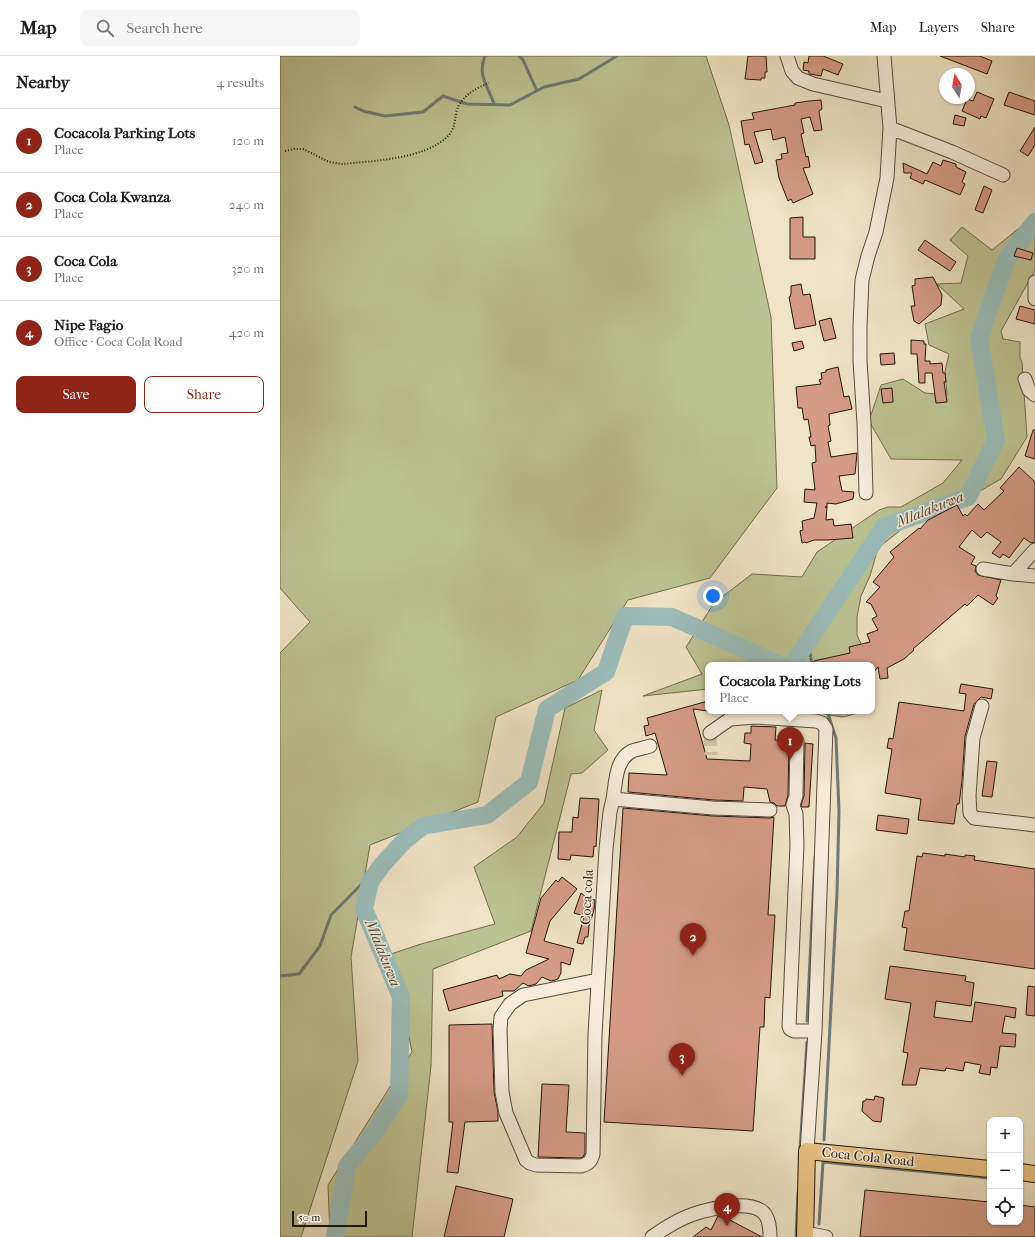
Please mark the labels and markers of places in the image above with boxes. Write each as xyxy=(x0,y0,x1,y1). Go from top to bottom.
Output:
pin: 1 xyxy=(777,727,803,760)
pin: 2 xyxy=(680,923,706,956)
pin: 3 xyxy=(669,1043,695,1076)
pin: 4 xyxy=(714,1193,740,1226)

